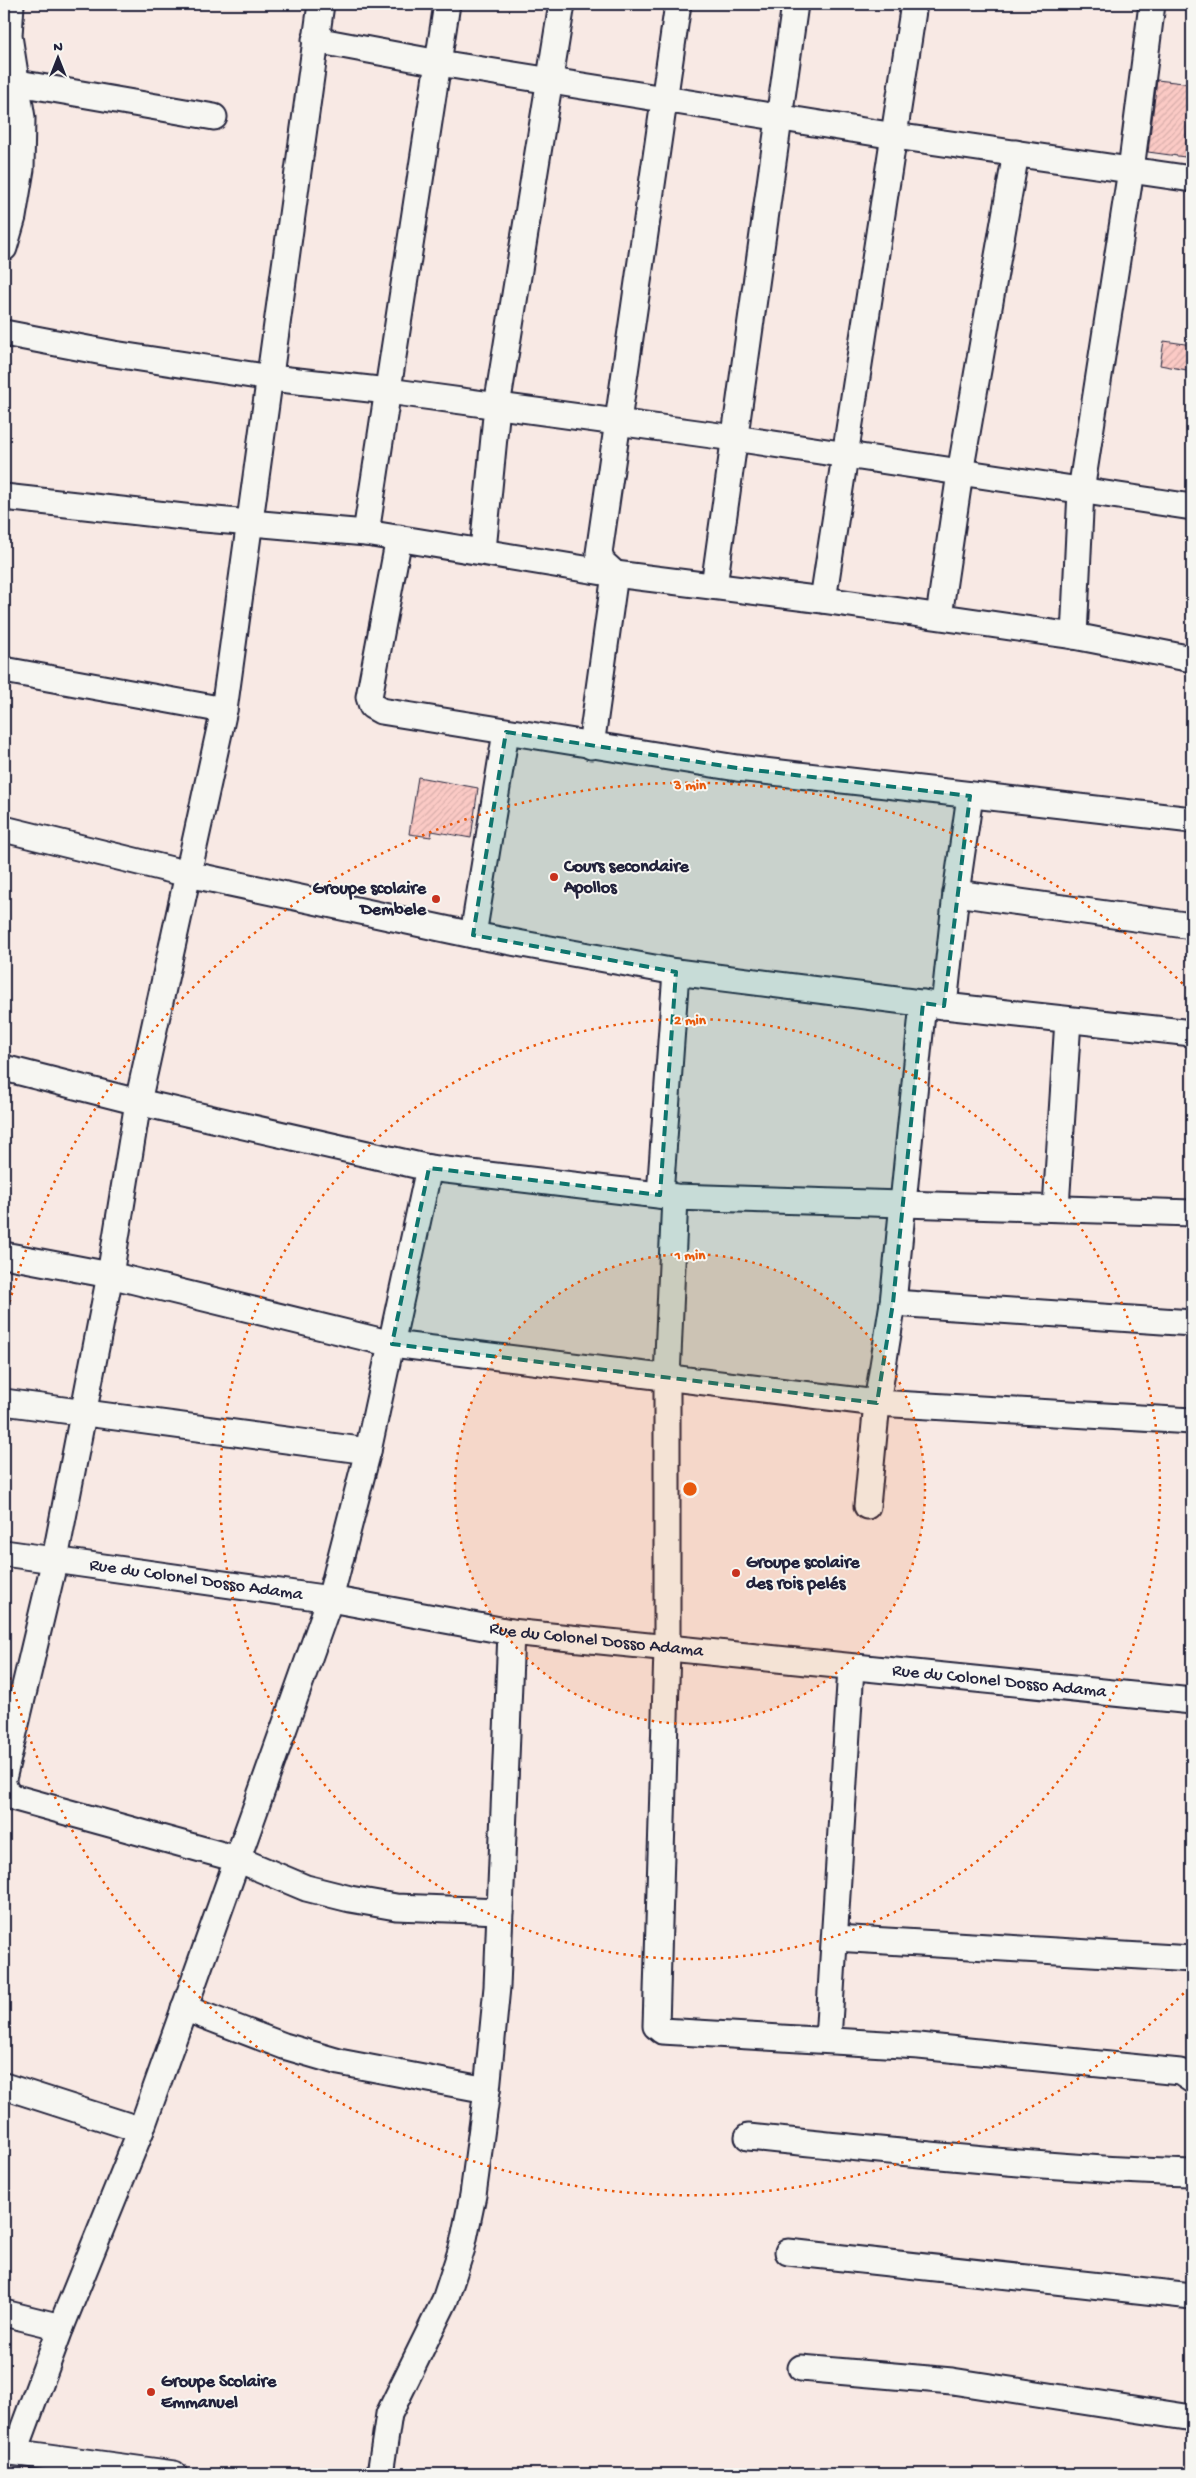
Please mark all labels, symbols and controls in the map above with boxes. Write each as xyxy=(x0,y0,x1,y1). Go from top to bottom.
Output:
north arrow xyxy=(32,32,82,82)
text: N xyxy=(53,39,63,56)
text: 3 min xyxy=(673,777,707,795)
place label: Cours secondaire Apollos xyxy=(563,857,690,899)
marker: Cours secondaire Apollos xyxy=(548,871,560,883)
place label: Groupe scolaire Dembele xyxy=(312,879,427,921)
marker: Groupe scolaire Dembele xyxy=(430,893,442,905)
text: 2 min xyxy=(674,1012,707,1030)
text: 1 min xyxy=(674,1247,706,1265)
centre of rings xyxy=(681,1480,699,1498)
place label: Groupe scolaire des rois pelés xyxy=(746,1553,860,1595)
street label: Rue du Colonel Dosso Adama xyxy=(88,1555,305,1606)
marker: Groupe scolaire des rois pelés xyxy=(730,1567,742,1579)
street label: Rue du Colonel Dosso Adama xyxy=(488,1618,705,1662)
street label: Rue du Colonel Dosso Adama xyxy=(891,1660,1108,1703)
place label: Groupe Scolaire Emmanuel xyxy=(161,2372,277,2414)
marker: Groupe Scolaire Emmanuel xyxy=(145,2386,157,2398)

